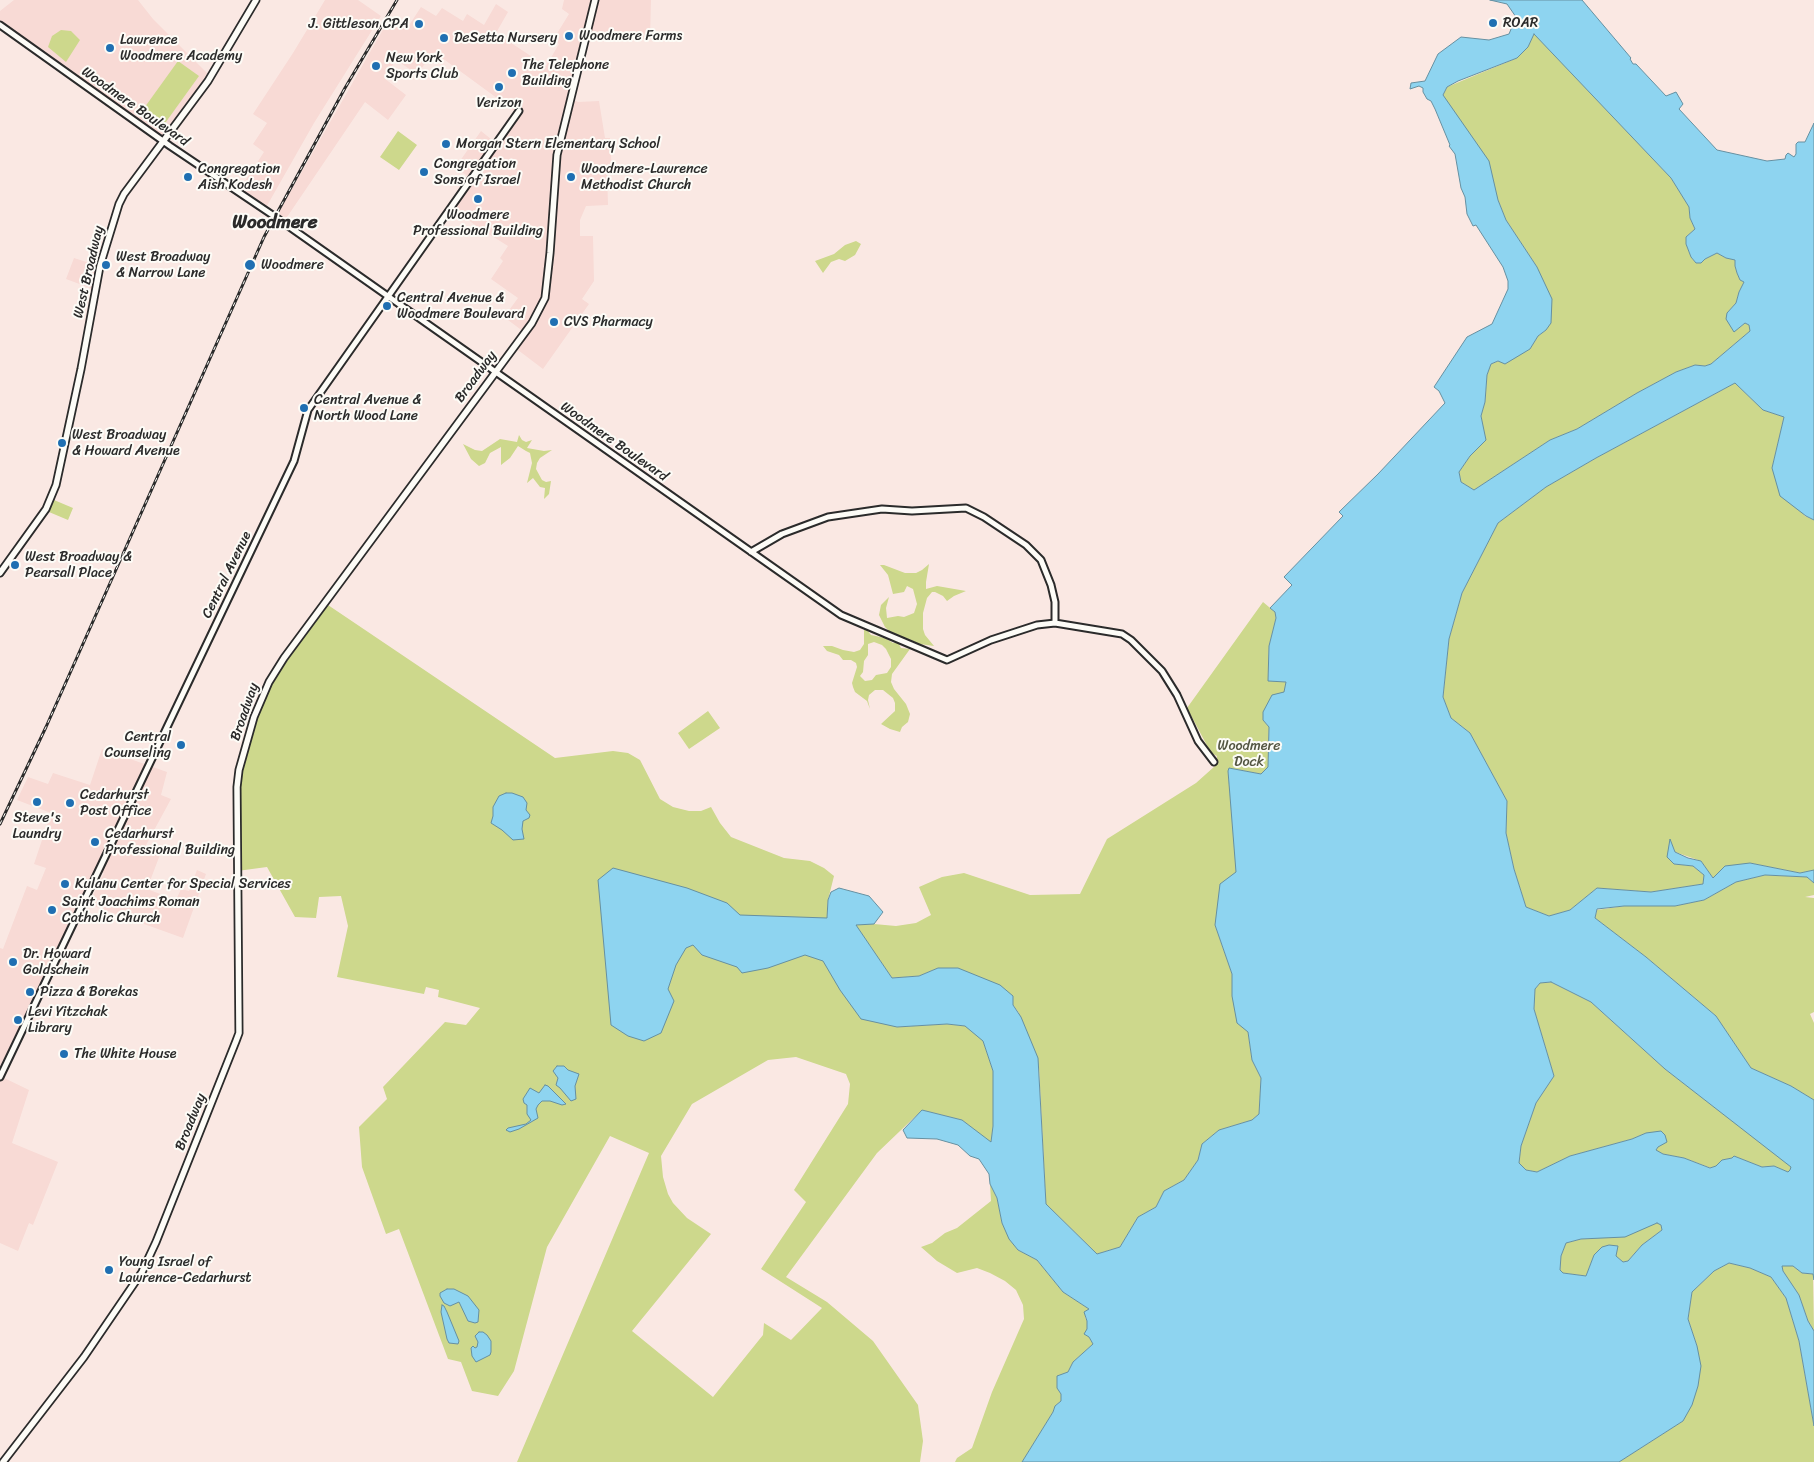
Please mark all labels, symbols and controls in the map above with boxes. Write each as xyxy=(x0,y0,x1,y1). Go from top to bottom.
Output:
place label: ROAR xyxy=(1503,15,1538,31)
place label: J. Gittleson CPA xyxy=(308,16,409,32)
marker: ROAR xyxy=(1487,17,1499,29)
marker: J. Gittleson CPA xyxy=(413,18,425,30)
place label: Woodmere Farms xyxy=(579,28,682,44)
place label: DeSetta Nursery xyxy=(454,30,557,46)
marker: Woodmere Farms xyxy=(563,30,575,42)
place label: Lawrence Woodmere Academy xyxy=(120,32,242,64)
marker: DeSetta Nursery xyxy=(438,32,450,44)
marker: Lawrence Woodmere Academy xyxy=(104,42,116,54)
place label: New York Sports Club xyxy=(386,50,458,82)
place label: The Telephone Building xyxy=(522,57,609,90)
marker: New York Sports Club xyxy=(370,60,382,72)
street label: Woodmere Boulevard xyxy=(78,64,192,150)
marker: The Telephone Building xyxy=(506,67,518,79)
marker: Verizon xyxy=(493,81,505,93)
place label: Verizon xyxy=(476,95,522,111)
place label: Morgan Stern Elementary School xyxy=(456,136,660,152)
marker: Morgan Stern Elementary School xyxy=(440,138,452,150)
place label: Congregation Sons of Israel xyxy=(434,156,520,188)
place label: Congregation Aish Kodesh xyxy=(198,161,280,193)
place label: Woodmere-Lawrence Methodist Church xyxy=(581,161,708,193)
marker: Congregation Sons of Israel xyxy=(418,166,430,178)
marker: Congregation Aish Kodesh xyxy=(182,171,194,183)
marker: Woodmere-Lawrence Methodist Church xyxy=(565,171,577,183)
marker: Woodmere Professional Building xyxy=(472,193,484,205)
place label: Woodmere Professional Building xyxy=(413,207,543,240)
district label: Woodmere xyxy=(232,212,318,234)
street label: West Broadway xyxy=(70,224,108,320)
place label: West Broadway & Narrow Lane xyxy=(116,249,210,282)
place label: Woodmere xyxy=(261,257,324,273)
marker: Woodmere xyxy=(243,258,257,272)
marker: West Broadway & Narrow Lane xyxy=(100,259,112,271)
place label: Central Avenue & Woodmere Boulevard xyxy=(397,290,524,322)
marker: Central Avenue & Woodmere Boulevard xyxy=(381,300,393,312)
place label: CVS Pharmacy xyxy=(564,314,653,330)
marker: CVS Pharmacy xyxy=(548,316,560,328)
street label: Broadway xyxy=(452,348,500,406)
place label: Central Avenue & North Wood Lane xyxy=(314,392,421,424)
street label: Woodmere Boulevard xyxy=(557,399,671,485)
marker: Central Avenue & North Wood Lane xyxy=(298,402,310,414)
place label: West Broadway & Howard Avenue xyxy=(72,427,180,460)
marker: West Broadway & Howard Avenue xyxy=(56,437,68,449)
street label: Central Avenue xyxy=(199,529,255,621)
place label: West Broadway & Pearsall Place xyxy=(25,549,132,582)
marker: West Broadway & Pearsall Place xyxy=(9,559,21,571)
street label: Broadway xyxy=(227,681,263,743)
place label: Central Counseling xyxy=(104,729,171,762)
park label: Woodmere Dock xyxy=(1218,738,1280,770)
marker: Central Counseling xyxy=(175,739,187,751)
place label: Cedarhurst Post Office xyxy=(80,787,151,820)
marker: Steve's Laundry xyxy=(31,796,43,808)
marker: Cedarhurst Post Office xyxy=(64,797,76,809)
place label: Steve's Laundry xyxy=(13,810,61,842)
place label: Cedarhurst Professional Building xyxy=(105,826,235,859)
marker: Cedarhurst Professional Building xyxy=(89,836,101,848)
place label: Kulanu Center for Special Services xyxy=(75,876,291,892)
marker: Kulanu Center for Special Services xyxy=(59,878,71,890)
place label: Saint Joachims Roman Catholic Church xyxy=(62,894,200,926)
marker: Saint Joachims Roman Catholic Church xyxy=(46,904,58,916)
place label: Dr. Howard Goldschein xyxy=(23,946,91,979)
marker: Dr. Howard Goldschein xyxy=(7,956,19,968)
place label: Pizza & Borekas xyxy=(40,984,138,1000)
marker: Pizza & Borekas xyxy=(24,986,36,998)
place label: Levi Yitzchak Library xyxy=(28,1004,108,1036)
marker: Levi Yitzchak Library xyxy=(12,1014,24,1026)
place label: The White House xyxy=(74,1046,177,1062)
marker: The White House xyxy=(58,1048,70,1060)
street label: Broadway xyxy=(172,1091,210,1153)
place label: Young Israel of Lawrence-Cedarhurst xyxy=(119,1254,251,1286)
marker: Young Israel of Lawrence-Cedarhurst xyxy=(103,1264,115,1276)

